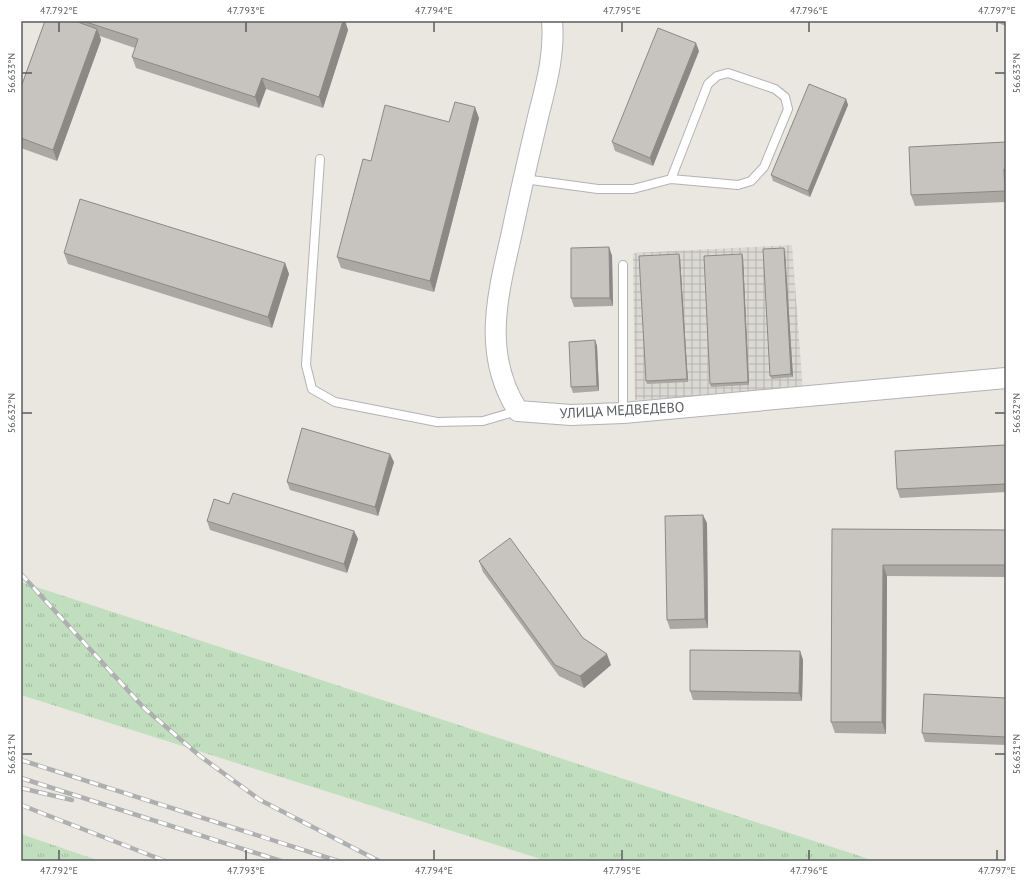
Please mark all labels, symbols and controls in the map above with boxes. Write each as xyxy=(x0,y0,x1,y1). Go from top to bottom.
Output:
text: 47.792°E xyxy=(40,4,78,17)
text: 47.793°E xyxy=(227,4,265,17)
text: 47.794°E xyxy=(415,4,453,17)
text: 47.795°E xyxy=(603,4,641,17)
text: 47.796°E xyxy=(790,4,828,17)
text: 47.797°E xyxy=(978,4,1016,17)
text: 56.633°N xyxy=(5,53,18,93)
text: 56.633°N xyxy=(1010,53,1023,93)
text: 56.632°N xyxy=(5,393,18,433)
text: 56.632°N xyxy=(1010,393,1023,433)
street label: УЛИЦА МЕДВЕДЕВО xyxy=(559,398,685,422)
text: 56.631°N xyxy=(5,734,18,774)
text: 56.631°N xyxy=(1010,734,1023,774)
text: 47.792°E xyxy=(40,864,78,877)
text: 47.793°E xyxy=(227,864,265,877)
text: 47.794°E xyxy=(415,864,453,877)
text: 47.795°E xyxy=(603,864,641,877)
text: 47.796°E xyxy=(790,864,828,877)
text: 47.797°E xyxy=(978,864,1016,877)

